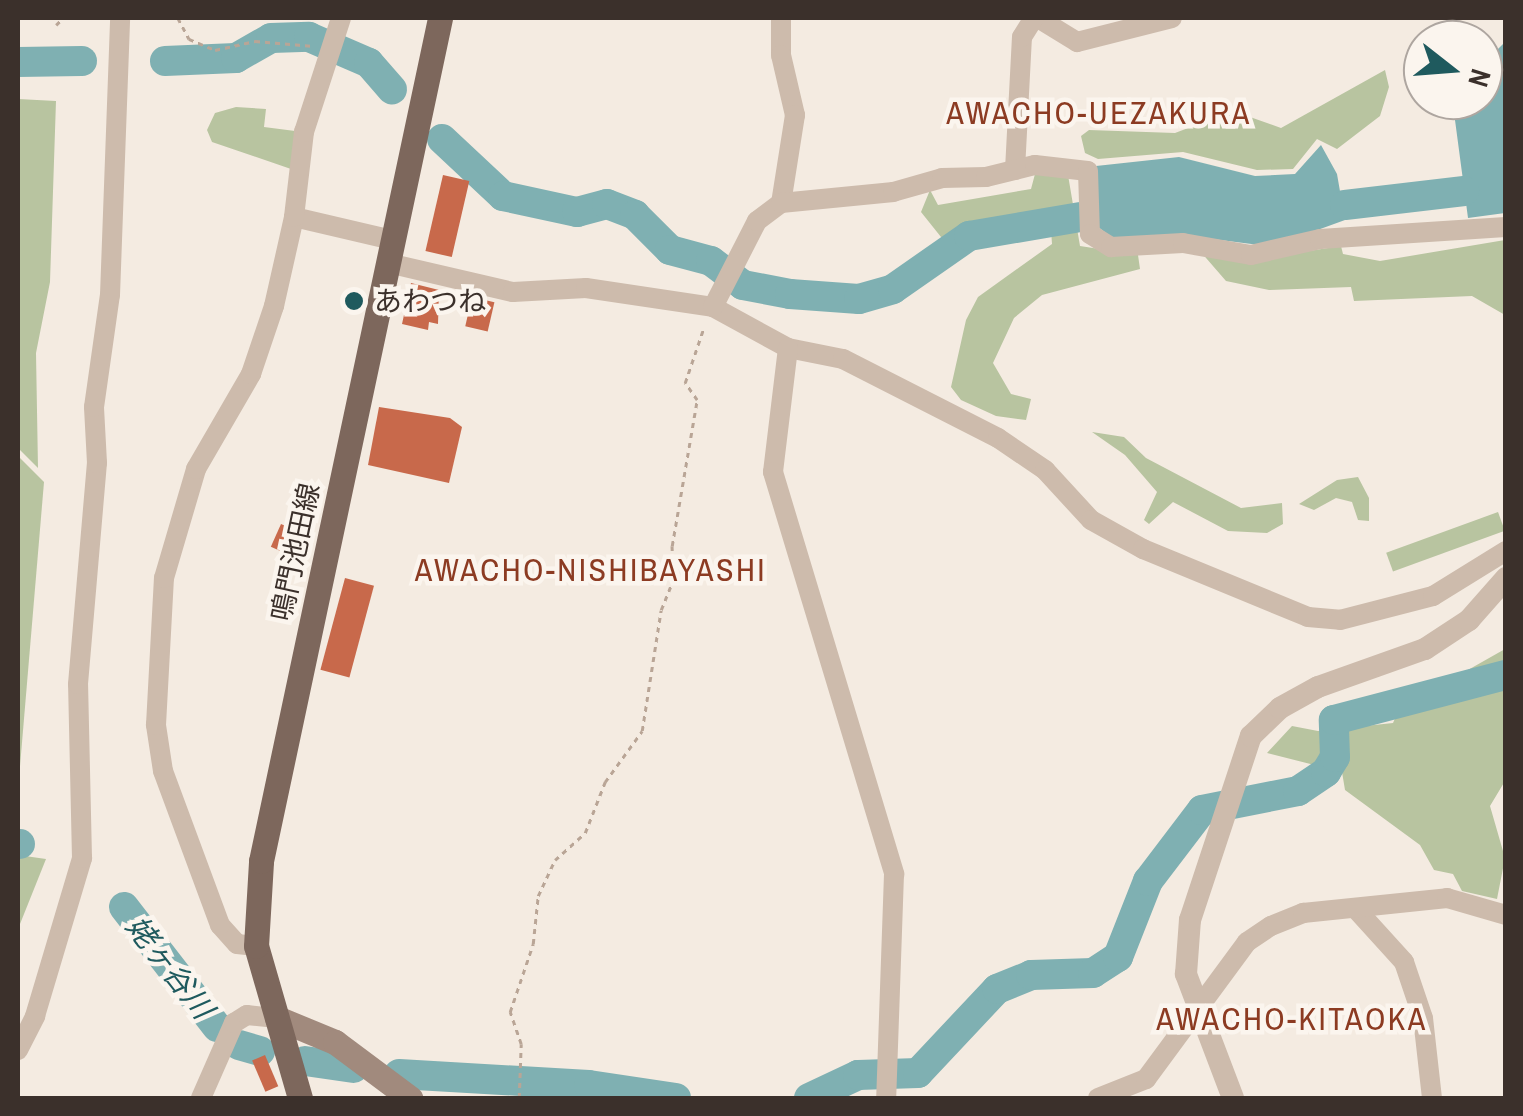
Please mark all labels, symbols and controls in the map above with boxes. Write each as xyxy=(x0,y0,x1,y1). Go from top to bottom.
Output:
north arrow xyxy=(1403,20,1503,120)
text: N xyxy=(1459,65,1500,92)
district label: AWACHO-UEZAKURA xyxy=(946,94,1252,132)
place label: あわつね xyxy=(374,284,486,318)
marker: あわつね xyxy=(343,290,365,312)
street label: 鳴門池田線 xyxy=(264,480,326,624)
district label: AWACHO-NISHIBAYASHI xyxy=(415,551,767,589)
water label: 姥ヶ谷川 xyxy=(119,909,221,1025)
district label: AWACHO-KITAOKA xyxy=(1156,1000,1428,1038)

